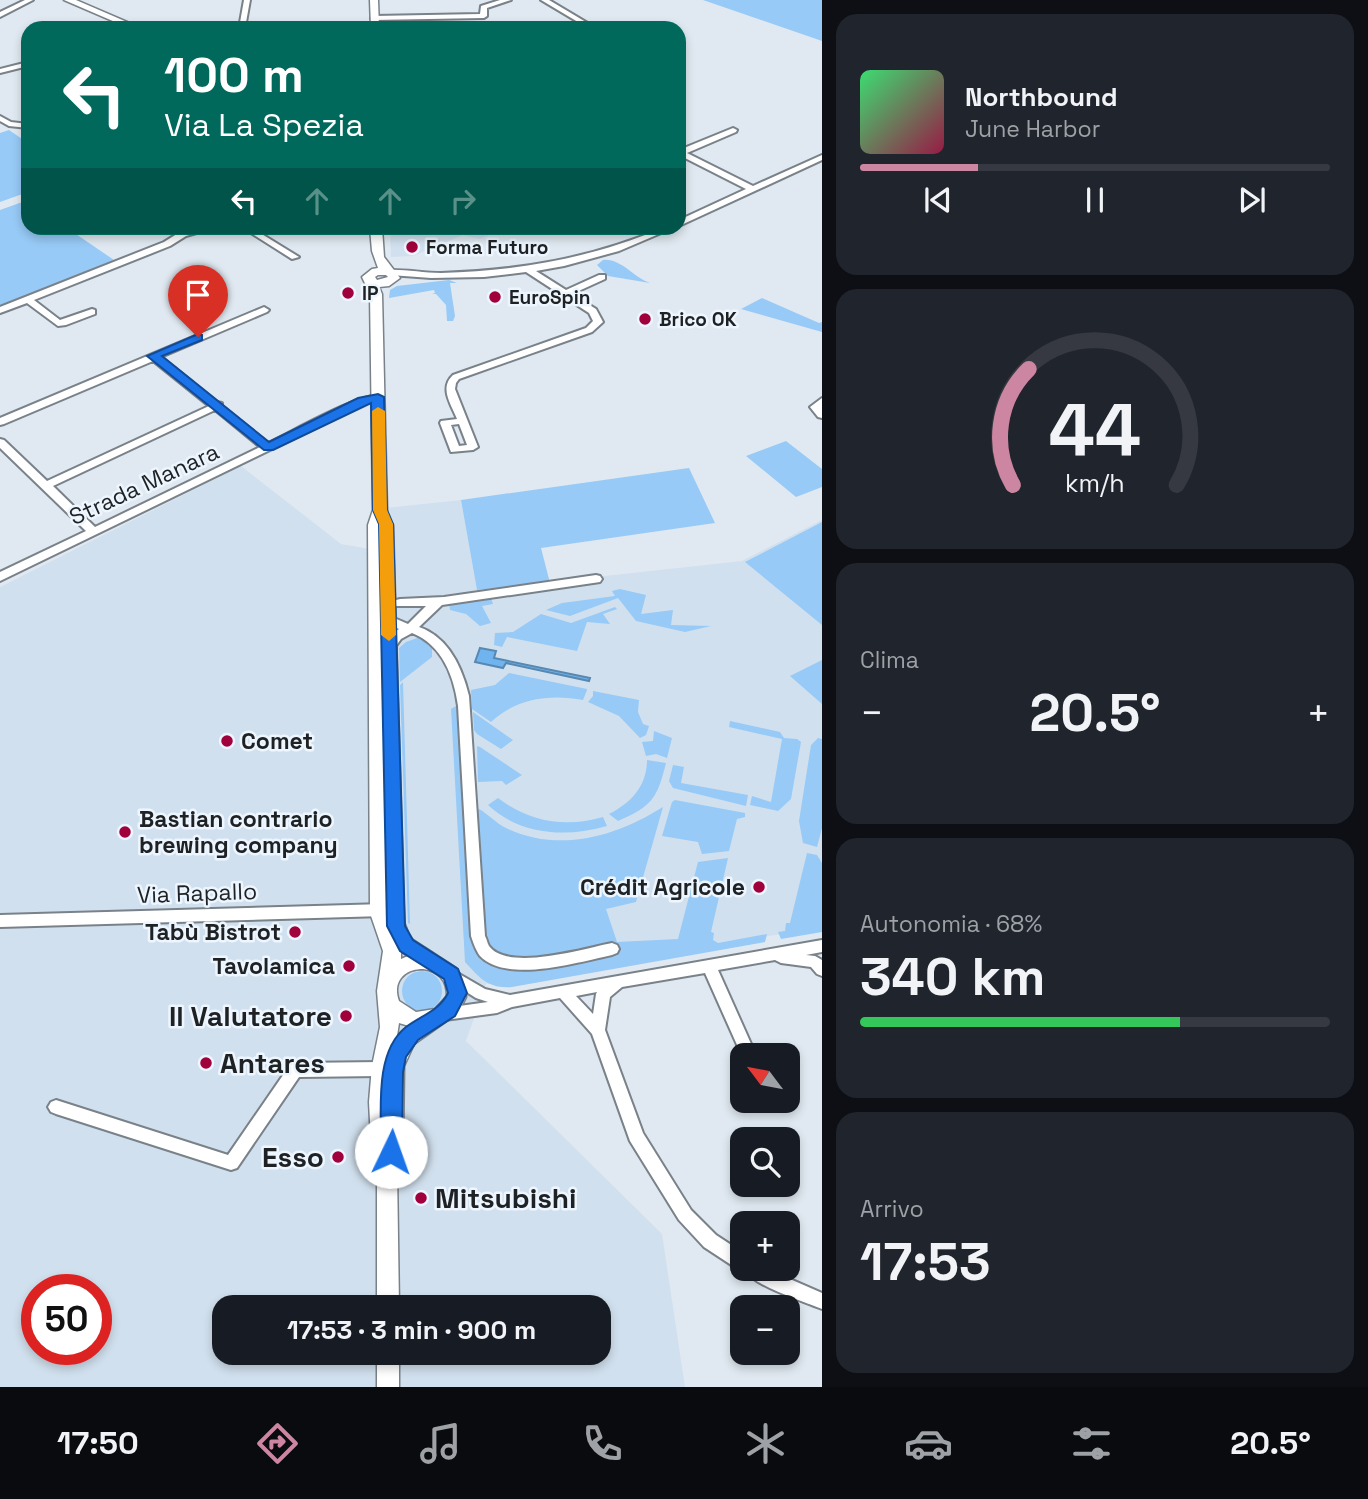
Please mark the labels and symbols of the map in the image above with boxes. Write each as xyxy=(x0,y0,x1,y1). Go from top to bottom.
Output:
place label: Forma Futuro xyxy=(426,235,548,260)
marker: Forma Futuro xyxy=(404,239,420,255)
pin xyxy=(168,265,228,337)
place label: IP xyxy=(362,281,379,306)
marker: IP xyxy=(340,285,356,301)
place label: EuroSpin xyxy=(509,285,590,310)
marker: EuroSpin xyxy=(487,289,503,305)
place label: Brico OK xyxy=(659,307,737,332)
marker: Brico OK xyxy=(637,311,653,327)
street label: Strada Manara xyxy=(64,436,224,532)
place label: Comet xyxy=(241,726,313,756)
marker: Comet xyxy=(219,733,235,749)
place label: Bastian contrario brewing company xyxy=(139,804,338,860)
marker: Bastian contrario brewing company xyxy=(117,824,133,840)
place label: Crédit Agricole xyxy=(580,872,745,902)
street label: Via Rapallo xyxy=(136,876,258,910)
marker: Crédit Agricole xyxy=(751,879,767,895)
place label: Tabù Bistrot xyxy=(145,917,281,947)
marker: Tabù Bistrot xyxy=(287,924,303,940)
place label: Tavolamica xyxy=(213,951,335,981)
marker: Tavolamica xyxy=(341,958,357,974)
place label: Il Valutatore xyxy=(169,998,332,1034)
marker: Il Valutatore xyxy=(338,1008,354,1024)
north arrow xyxy=(730,1043,800,1113)
place label: Antares xyxy=(220,1045,325,1081)
marker: Antares xyxy=(198,1055,214,1071)
position arrow xyxy=(354,1115,428,1189)
place label: Esso xyxy=(262,1139,324,1175)
marker: Esso xyxy=(330,1149,346,1165)
place label: Mitsubishi xyxy=(435,1180,577,1216)
marker: Mitsubishi xyxy=(413,1190,429,1206)
speed limit sign: 50 xyxy=(21,1274,112,1365)

